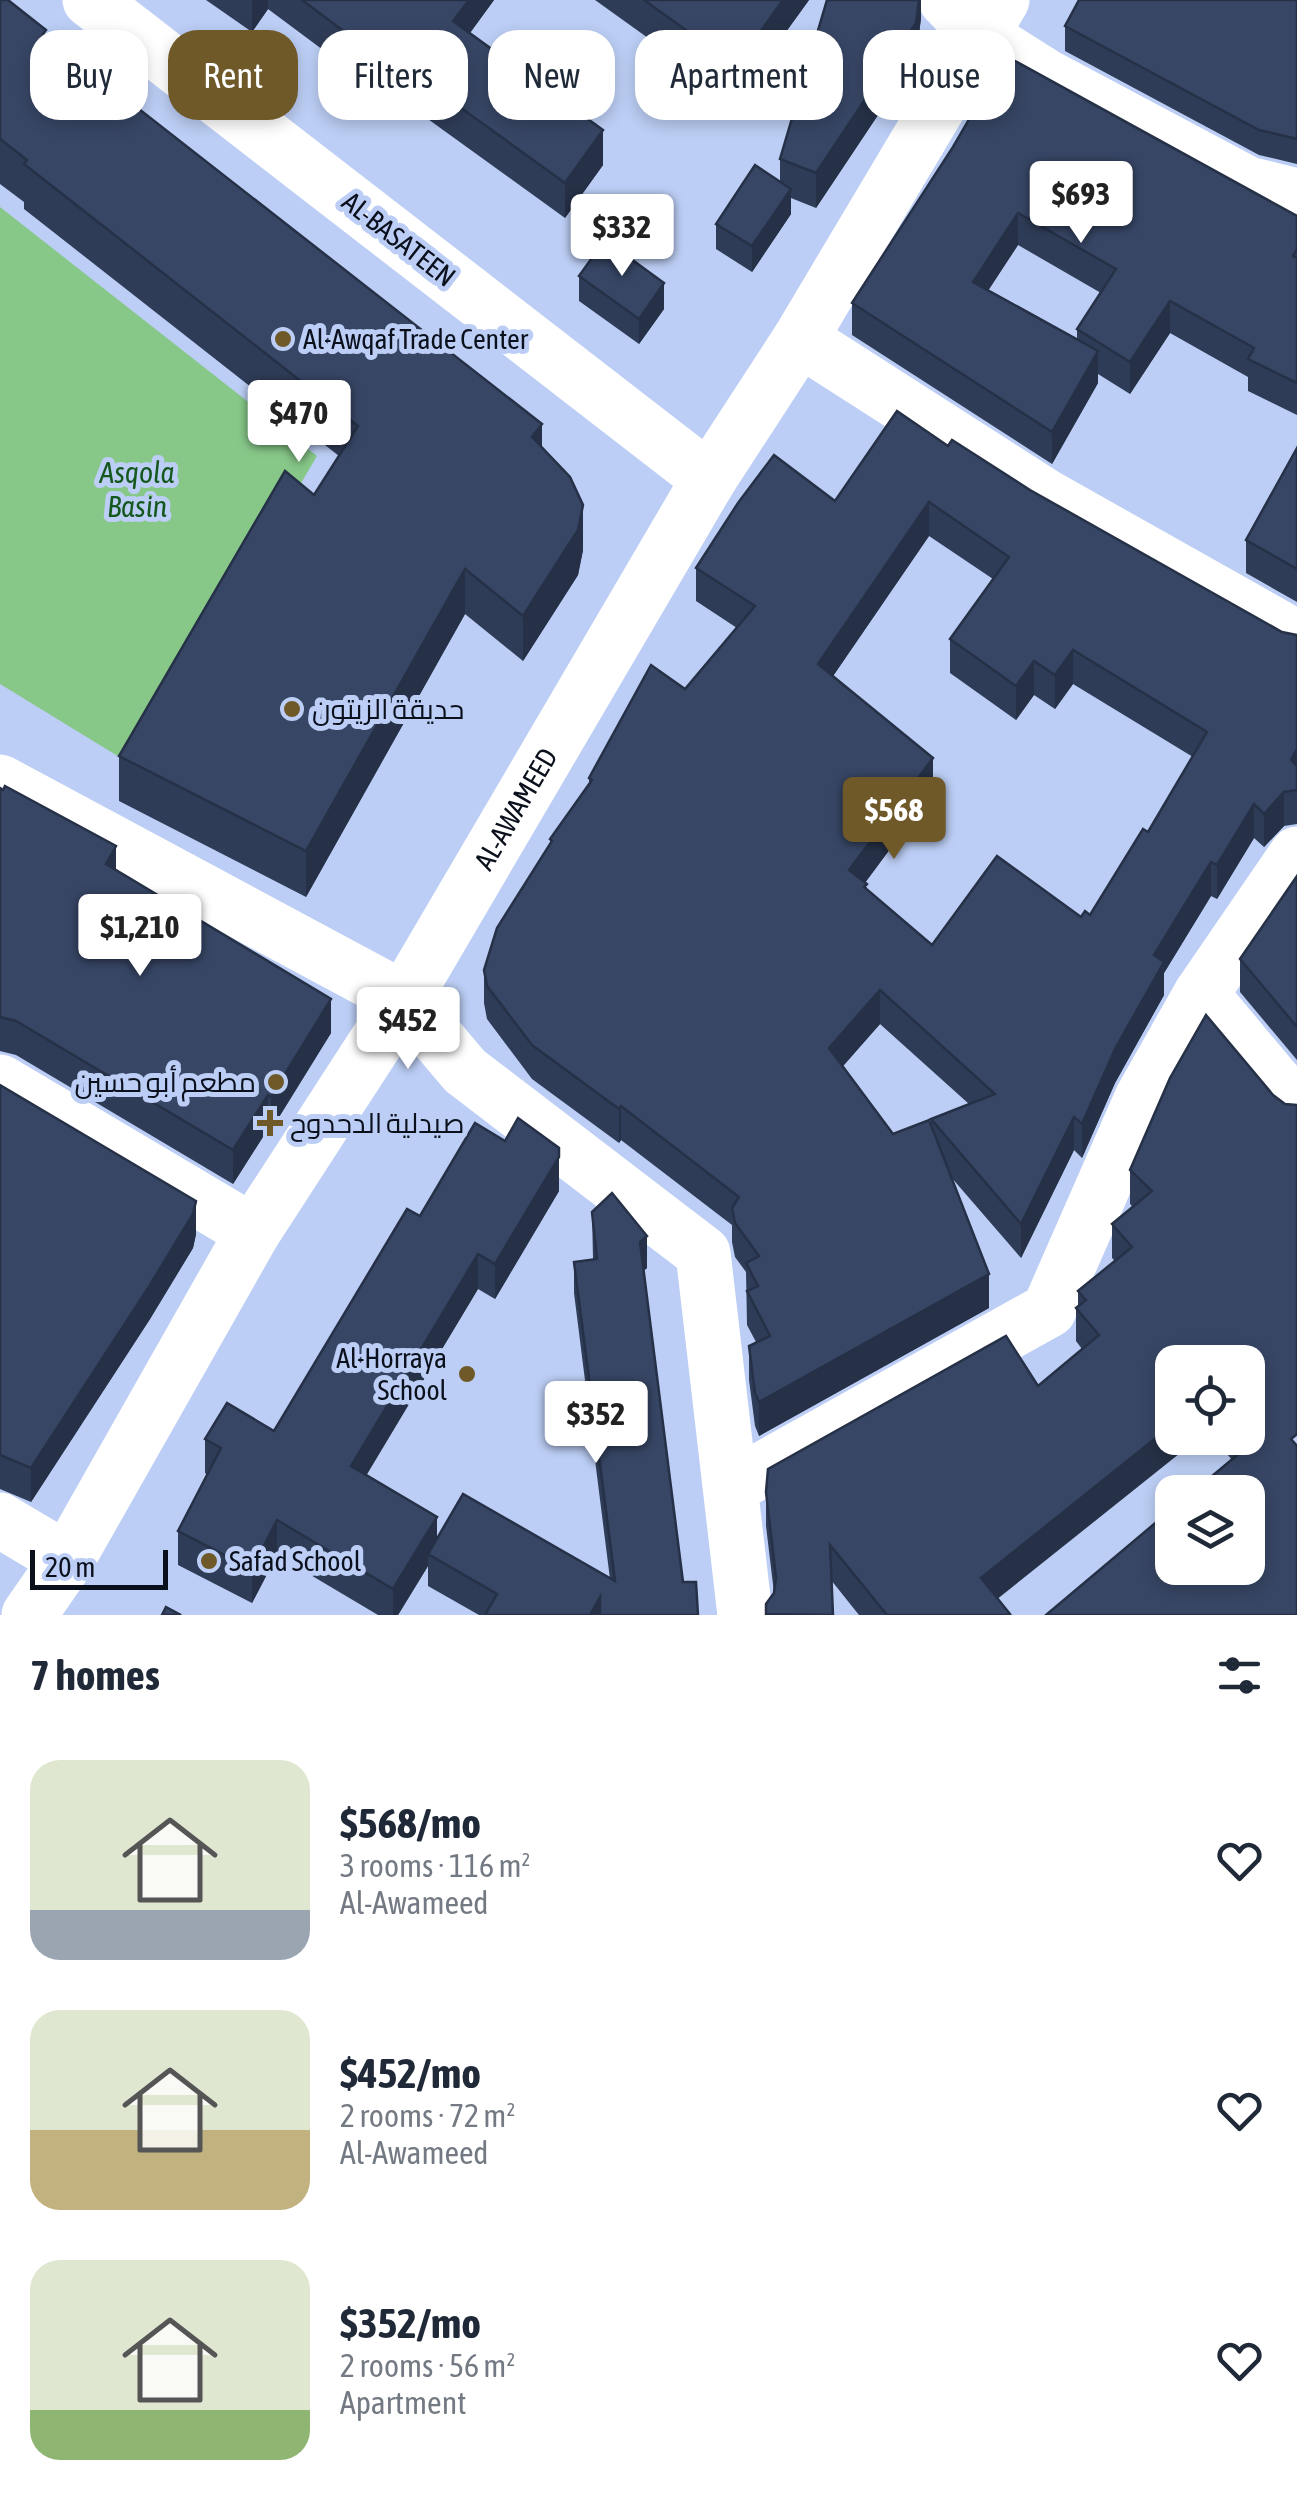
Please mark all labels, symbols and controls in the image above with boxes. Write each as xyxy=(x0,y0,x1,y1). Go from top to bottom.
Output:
chip: Buy xyxy=(30,30,148,120)
chip: Rent xyxy=(168,30,298,120)
chip: Filters xyxy=(318,30,468,120)
chip: New xyxy=(488,30,615,120)
chip: Apartment xyxy=(635,30,843,120)
chip: House xyxy=(863,30,1015,120)
pin: $693 xyxy=(1022,161,1140,246)
text: $693 xyxy=(1052,175,1110,212)
street label: AL-BASATEEN xyxy=(336,185,462,293)
pin: $332 xyxy=(563,194,681,279)
text: $332 xyxy=(593,208,651,245)
place label: Al-Awqaf Trade Center xyxy=(303,323,529,355)
marker: Al-Awqaf Trade Center xyxy=(272,328,294,350)
pin: $470 xyxy=(240,380,358,465)
text: $470 xyxy=(270,394,328,431)
water label: Asqola Basin xyxy=(98,455,175,523)
place label: حديقة الزيتون xyxy=(312,693,464,726)
marker: حديقة الزيتون xyxy=(281,698,303,720)
street label: AL-AWAMEED xyxy=(468,742,564,875)
pin: $568 xyxy=(835,777,953,862)
text: $568 xyxy=(865,791,923,828)
pin: $1,210 xyxy=(59,894,221,979)
text: $1,210 xyxy=(100,908,180,945)
pin: $452 xyxy=(349,987,467,1072)
text: $452 xyxy=(379,1001,437,1038)
place label: مطعم أبو حسين xyxy=(75,1065,256,1102)
marker: مطعم أبو حسين xyxy=(265,1071,287,1093)
place label: صيدلية الدحدوح xyxy=(290,1107,464,1142)
marker: صيدلية الدحدوح xyxy=(259,1112,281,1134)
place label: Al-Horraya School xyxy=(336,1342,448,1406)
map controls xyxy=(1155,1345,1265,1585)
button: locate xyxy=(1155,1345,1265,1455)
marker: Al-Horraya School xyxy=(456,1363,478,1385)
pin: $352 xyxy=(537,1381,655,1466)
text: $352 xyxy=(567,1395,625,1432)
button: layers xyxy=(1155,1475,1265,1585)
scale bar xyxy=(30,1545,168,1590)
place label: Safad School xyxy=(229,1545,362,1577)
marker: Safad School xyxy=(198,1550,220,1572)
text: 20 m xyxy=(45,1551,95,1583)
icon: filters xyxy=(1212,1648,1267,1703)
text: 7 homes xyxy=(30,1651,160,1699)
text: $568/mo xyxy=(340,1799,481,1847)
icon: home xyxy=(110,1800,230,1920)
icon: heart xyxy=(1212,1833,1267,1888)
text: 3 rooms · 116 m² xyxy=(340,1847,530,1884)
text: Al-Awameed xyxy=(340,1884,488,1921)
text: $452/mo xyxy=(340,2049,481,2097)
icon: home xyxy=(110,2050,230,2170)
icon: heart xyxy=(1212,2083,1267,2138)
text: 2 rooms · 72 m² xyxy=(340,2097,515,2134)
text: Al-Awameed xyxy=(340,2134,488,2171)
text: $352/mo xyxy=(340,2299,481,2347)
icon: home xyxy=(110,2300,230,2420)
icon: heart xyxy=(1212,2333,1267,2388)
text: 2 rooms · 56 m² xyxy=(340,2347,515,2384)
text: Apartment xyxy=(340,2384,466,2421)

